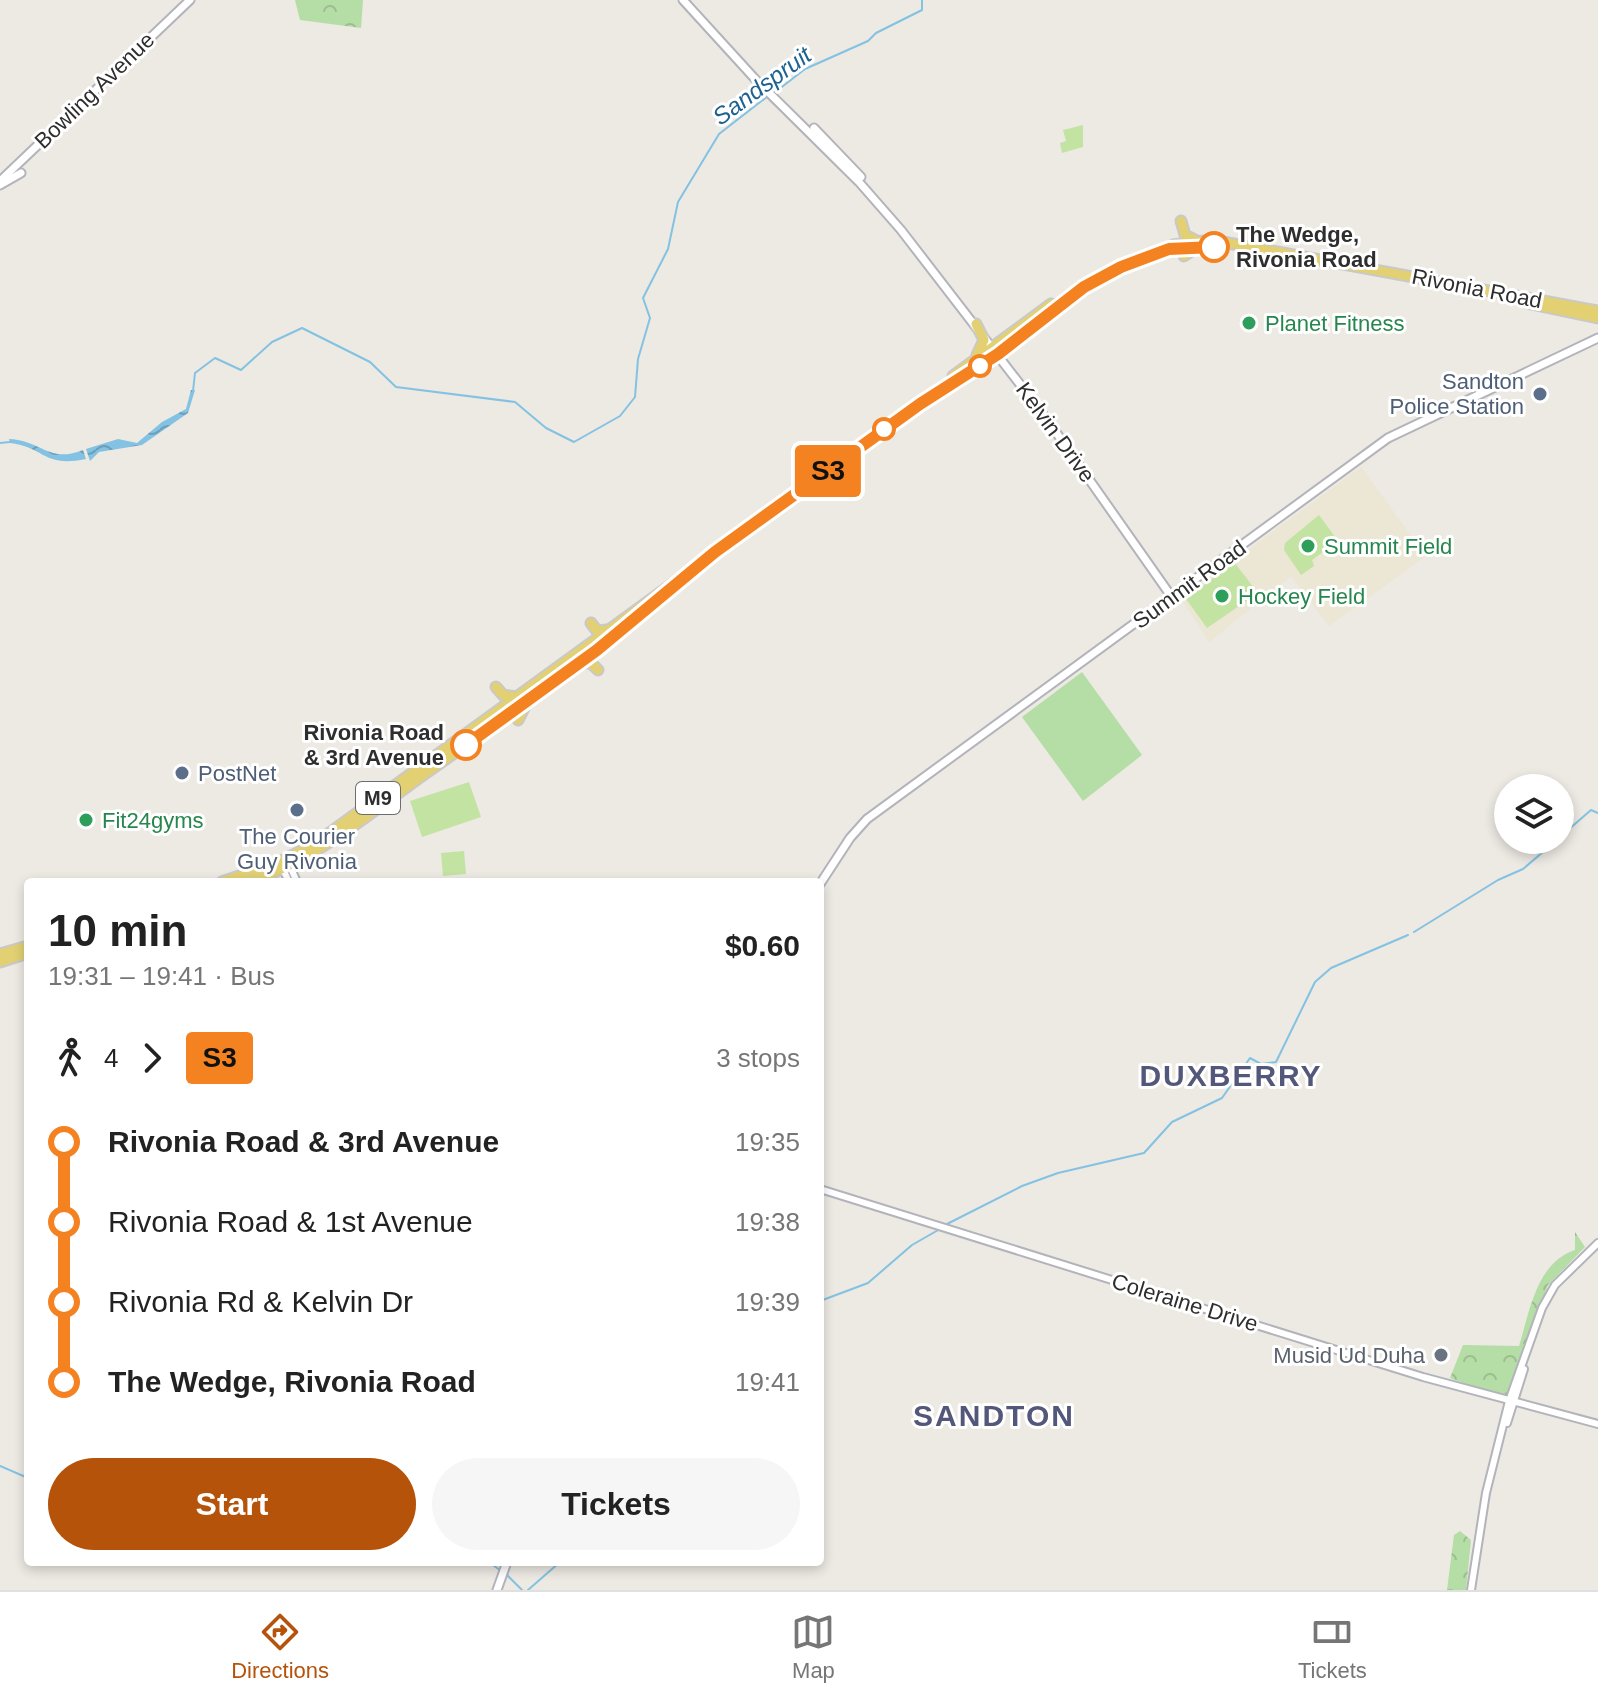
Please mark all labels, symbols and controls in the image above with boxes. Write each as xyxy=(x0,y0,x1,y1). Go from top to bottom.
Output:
street label: Bowling Avenue xyxy=(29,27,159,154)
water label: Sandspruit xyxy=(707,40,817,130)
place label: The Wedge, Rivonia Road xyxy=(1236,222,1377,272)
marker: The Wedge, Rivonia Road xyxy=(1199,232,1229,262)
street label: Rivonia Road xyxy=(1410,264,1544,313)
place label: Planet Fitness xyxy=(1265,311,1404,336)
marker: Planet Fitness xyxy=(1240,314,1258,332)
unlabelled marker xyxy=(969,355,991,377)
place label: Sandton Police Station xyxy=(1389,369,1524,419)
street label: Kelvin Drive xyxy=(1011,377,1100,487)
marker: Sandton Police Station xyxy=(1531,385,1549,403)
unlabelled marker xyxy=(873,418,895,440)
line badge: S3 xyxy=(792,445,864,497)
text: S3 xyxy=(811,455,845,486)
place label: Summit Field xyxy=(1324,534,1452,559)
street label: Summit Road xyxy=(1128,535,1251,634)
marker: Summit Field xyxy=(1299,537,1317,555)
place label: Hockey Field xyxy=(1238,584,1365,609)
marker: Hockey Field xyxy=(1213,587,1231,605)
place label: Rivonia Road & 3rd Avenue xyxy=(303,720,444,770)
marker: Rivonia Road & 3rd Avenue xyxy=(451,730,481,760)
place label: PostNet xyxy=(198,761,276,786)
marker: PostNet xyxy=(173,764,191,782)
map controls xyxy=(1494,774,1574,854)
button: layers xyxy=(1494,774,1574,854)
road number: M9 xyxy=(356,782,400,814)
marker: The Courier Guy Rivonia xyxy=(288,801,306,819)
place label: Fit24gyms xyxy=(102,808,203,833)
marker: Fit24gyms xyxy=(77,811,95,829)
place label: The Courier Guy Rivonia xyxy=(237,824,358,874)
text: 10 min xyxy=(48,906,187,955)
text: $0.60 xyxy=(725,929,800,962)
text: 19:31 – 19:41 · Bus xyxy=(48,961,275,991)
icon: walk xyxy=(48,1036,92,1080)
icon: forward xyxy=(130,1036,174,1080)
text: S3 xyxy=(202,1042,237,1073)
text: 4 xyxy=(104,1043,118,1073)
text: 3 stops xyxy=(716,1043,800,1073)
district label: DUXBERRY xyxy=(1139,1059,1323,1092)
text: Rivonia Road & 3rd Avenue xyxy=(108,1125,499,1158)
text: 19:35 xyxy=(735,1127,800,1157)
text: Rivonia Road & 1st Avenue xyxy=(108,1205,473,1238)
text: 19:38 xyxy=(735,1207,800,1237)
street label: Coleraine Drive xyxy=(1109,1268,1261,1337)
text: Rivonia Rd & Kelvin Dr xyxy=(108,1285,413,1318)
text: 19:39 xyxy=(735,1287,800,1317)
place label: Musid Ud Duha xyxy=(1273,1343,1426,1368)
marker: Musid Ud Duha xyxy=(1432,1346,1450,1364)
text: The Wedge, Rivonia Road xyxy=(108,1365,476,1398)
text: 19:41 xyxy=(735,1367,800,1397)
district label: SANDTON xyxy=(913,1399,1075,1432)
button: Start xyxy=(48,1458,416,1550)
button: Tickets xyxy=(432,1458,800,1550)
tab: Directions xyxy=(231,1610,329,1684)
tab: Map xyxy=(791,1610,835,1684)
tab: Tickets xyxy=(1298,1610,1367,1684)

